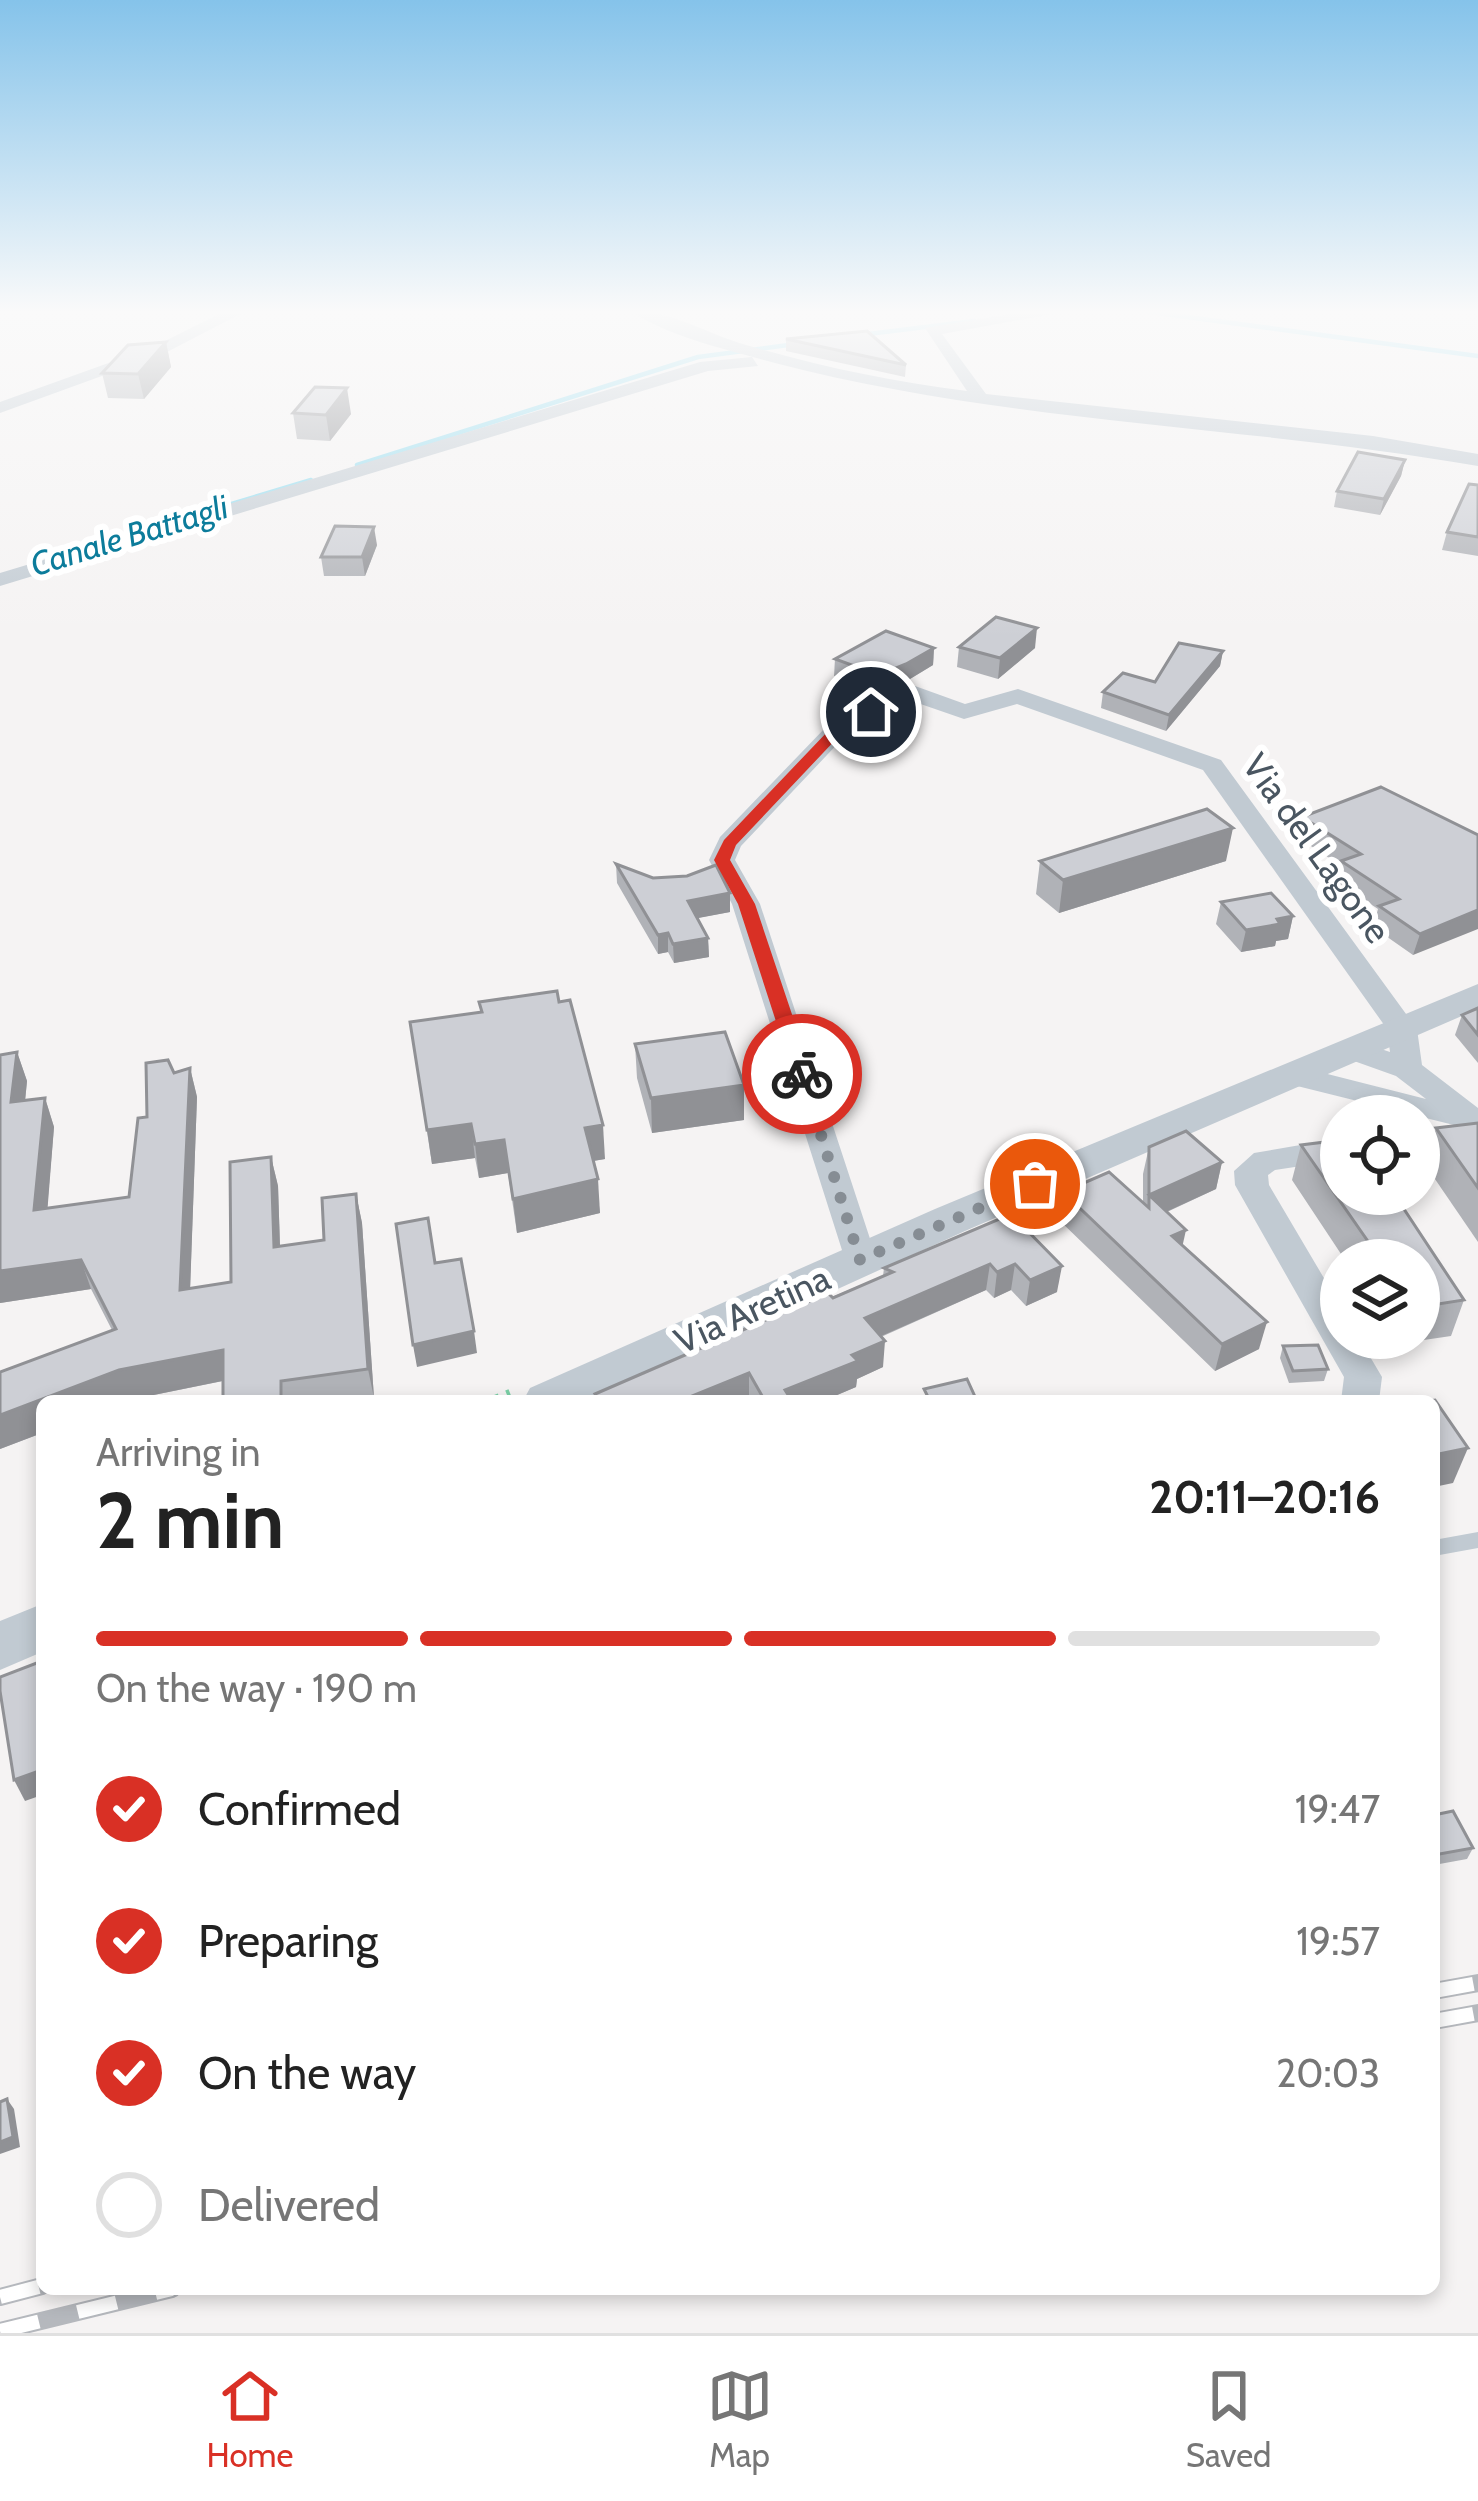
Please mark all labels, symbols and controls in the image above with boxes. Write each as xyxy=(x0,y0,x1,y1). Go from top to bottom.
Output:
water label: Canale Battagli xyxy=(25,486,234,584)
pin xyxy=(820,661,922,763)
icon: home xyxy=(838,679,904,745)
street label: Via del Lagone xyxy=(1234,745,1400,951)
courier xyxy=(742,1014,862,1134)
icon: bike xyxy=(769,1041,835,1107)
map controls xyxy=(1320,1095,1440,1359)
button: locate xyxy=(1320,1095,1440,1215)
pin xyxy=(984,1133,1086,1235)
icon: bag xyxy=(1002,1151,1068,1217)
button: layers xyxy=(1320,1239,1440,1359)
street label: Via Aretina xyxy=(668,1255,836,1363)
text: Arriving in xyxy=(96,1428,260,1476)
text: 20:11–20:16 xyxy=(1149,1470,1380,1524)
text: 2 min xyxy=(96,1473,284,1568)
text: On the way · 190 m xyxy=(96,1664,417,1712)
icon: check xyxy=(96,1776,162,1842)
text: Confirmed xyxy=(198,1782,401,1836)
text: 19:47 xyxy=(1295,1785,1380,1833)
icon: check xyxy=(96,1908,162,1974)
text: Preparing xyxy=(198,1914,378,1968)
text: 19:57 xyxy=(1296,1917,1380,1965)
icon: check xyxy=(96,2040,162,2106)
text: On the way xyxy=(198,2046,416,2100)
text: 20:03 xyxy=(1276,2049,1380,2097)
text: Delivered xyxy=(198,2178,380,2232)
tab: Home xyxy=(207,2363,293,2475)
tab: Map xyxy=(707,2363,773,2475)
tab: Saved xyxy=(1186,2363,1271,2475)

